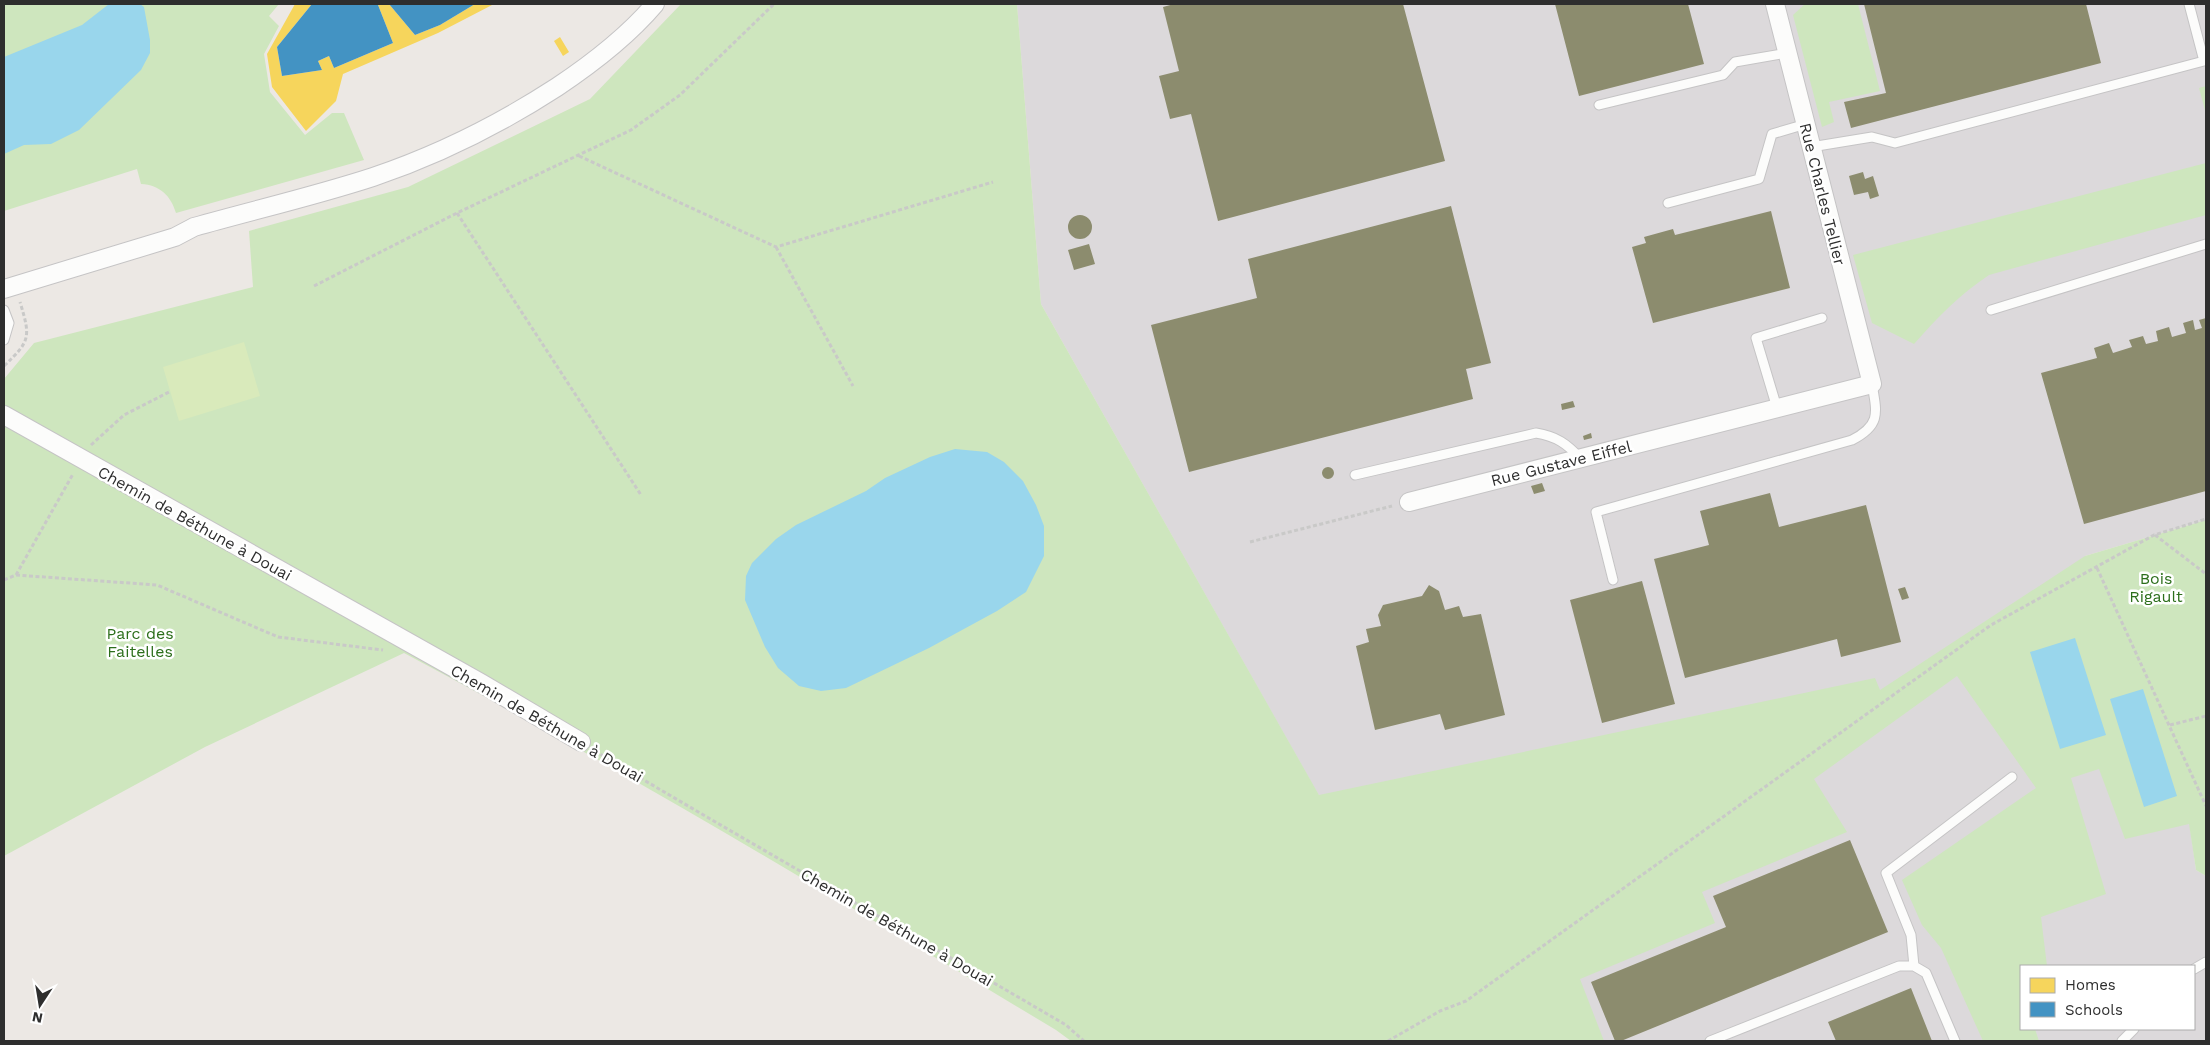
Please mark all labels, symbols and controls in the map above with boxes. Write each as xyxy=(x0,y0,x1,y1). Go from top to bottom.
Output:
street label: Rue Charles Tellier xyxy=(1796,121,1850,268)
street label: Rue Gustave Eiffel xyxy=(1489,437,1634,490)
street label: Chemin de Béthune à Douai xyxy=(95,462,295,585)
park label: Bois Rigault xyxy=(2129,569,2183,606)
park label: Parc des Faitelles xyxy=(106,624,174,661)
street label: Chemin de Béthune à Douai xyxy=(447,661,646,786)
street label: Chemin de Béthune à Douai xyxy=(797,865,996,990)
legend xyxy=(2020,965,2195,1030)
text: Homes xyxy=(2065,976,2116,994)
north arrow xyxy=(15,980,65,1030)
text: Schools xyxy=(2065,1001,2123,1019)
text: N xyxy=(31,1009,44,1027)

